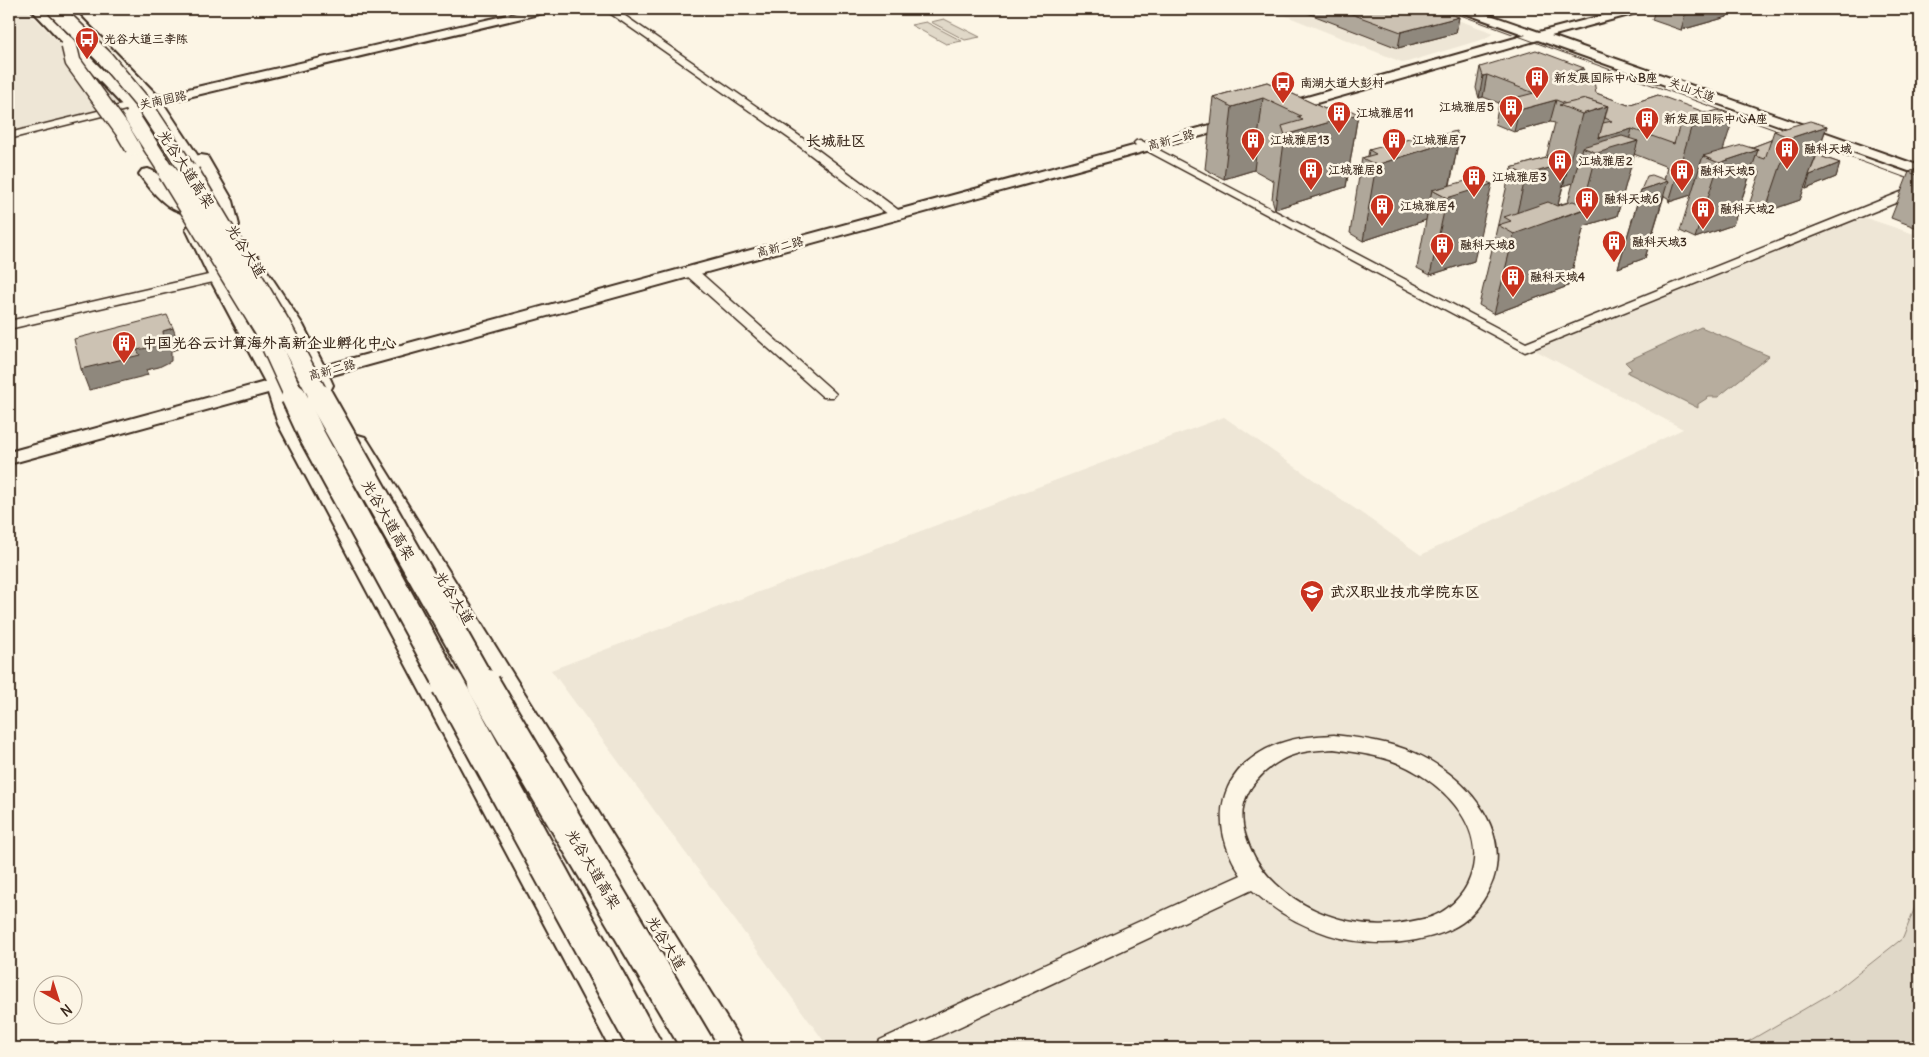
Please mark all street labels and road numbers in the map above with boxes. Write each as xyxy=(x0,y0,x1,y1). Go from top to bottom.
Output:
street label: 关山大道 xyxy=(1667,74,1717,105)
street label: 关南园路 xyxy=(138,87,188,112)
street label: 光谷大道高架 xyxy=(154,126,219,212)
street label: 高新二路 xyxy=(1146,126,1196,153)
street label: 光谷大道 xyxy=(222,220,270,281)
street label: 高新二路 xyxy=(755,233,805,260)
street label: 高新二路 xyxy=(307,356,357,383)
street label: 光谷大道高架 xyxy=(358,476,419,563)
street label: 光谷大道 xyxy=(430,567,478,628)
street label: 光谷大道高架 xyxy=(562,825,625,912)
street label: 光谷大道 xyxy=(643,912,690,973)

